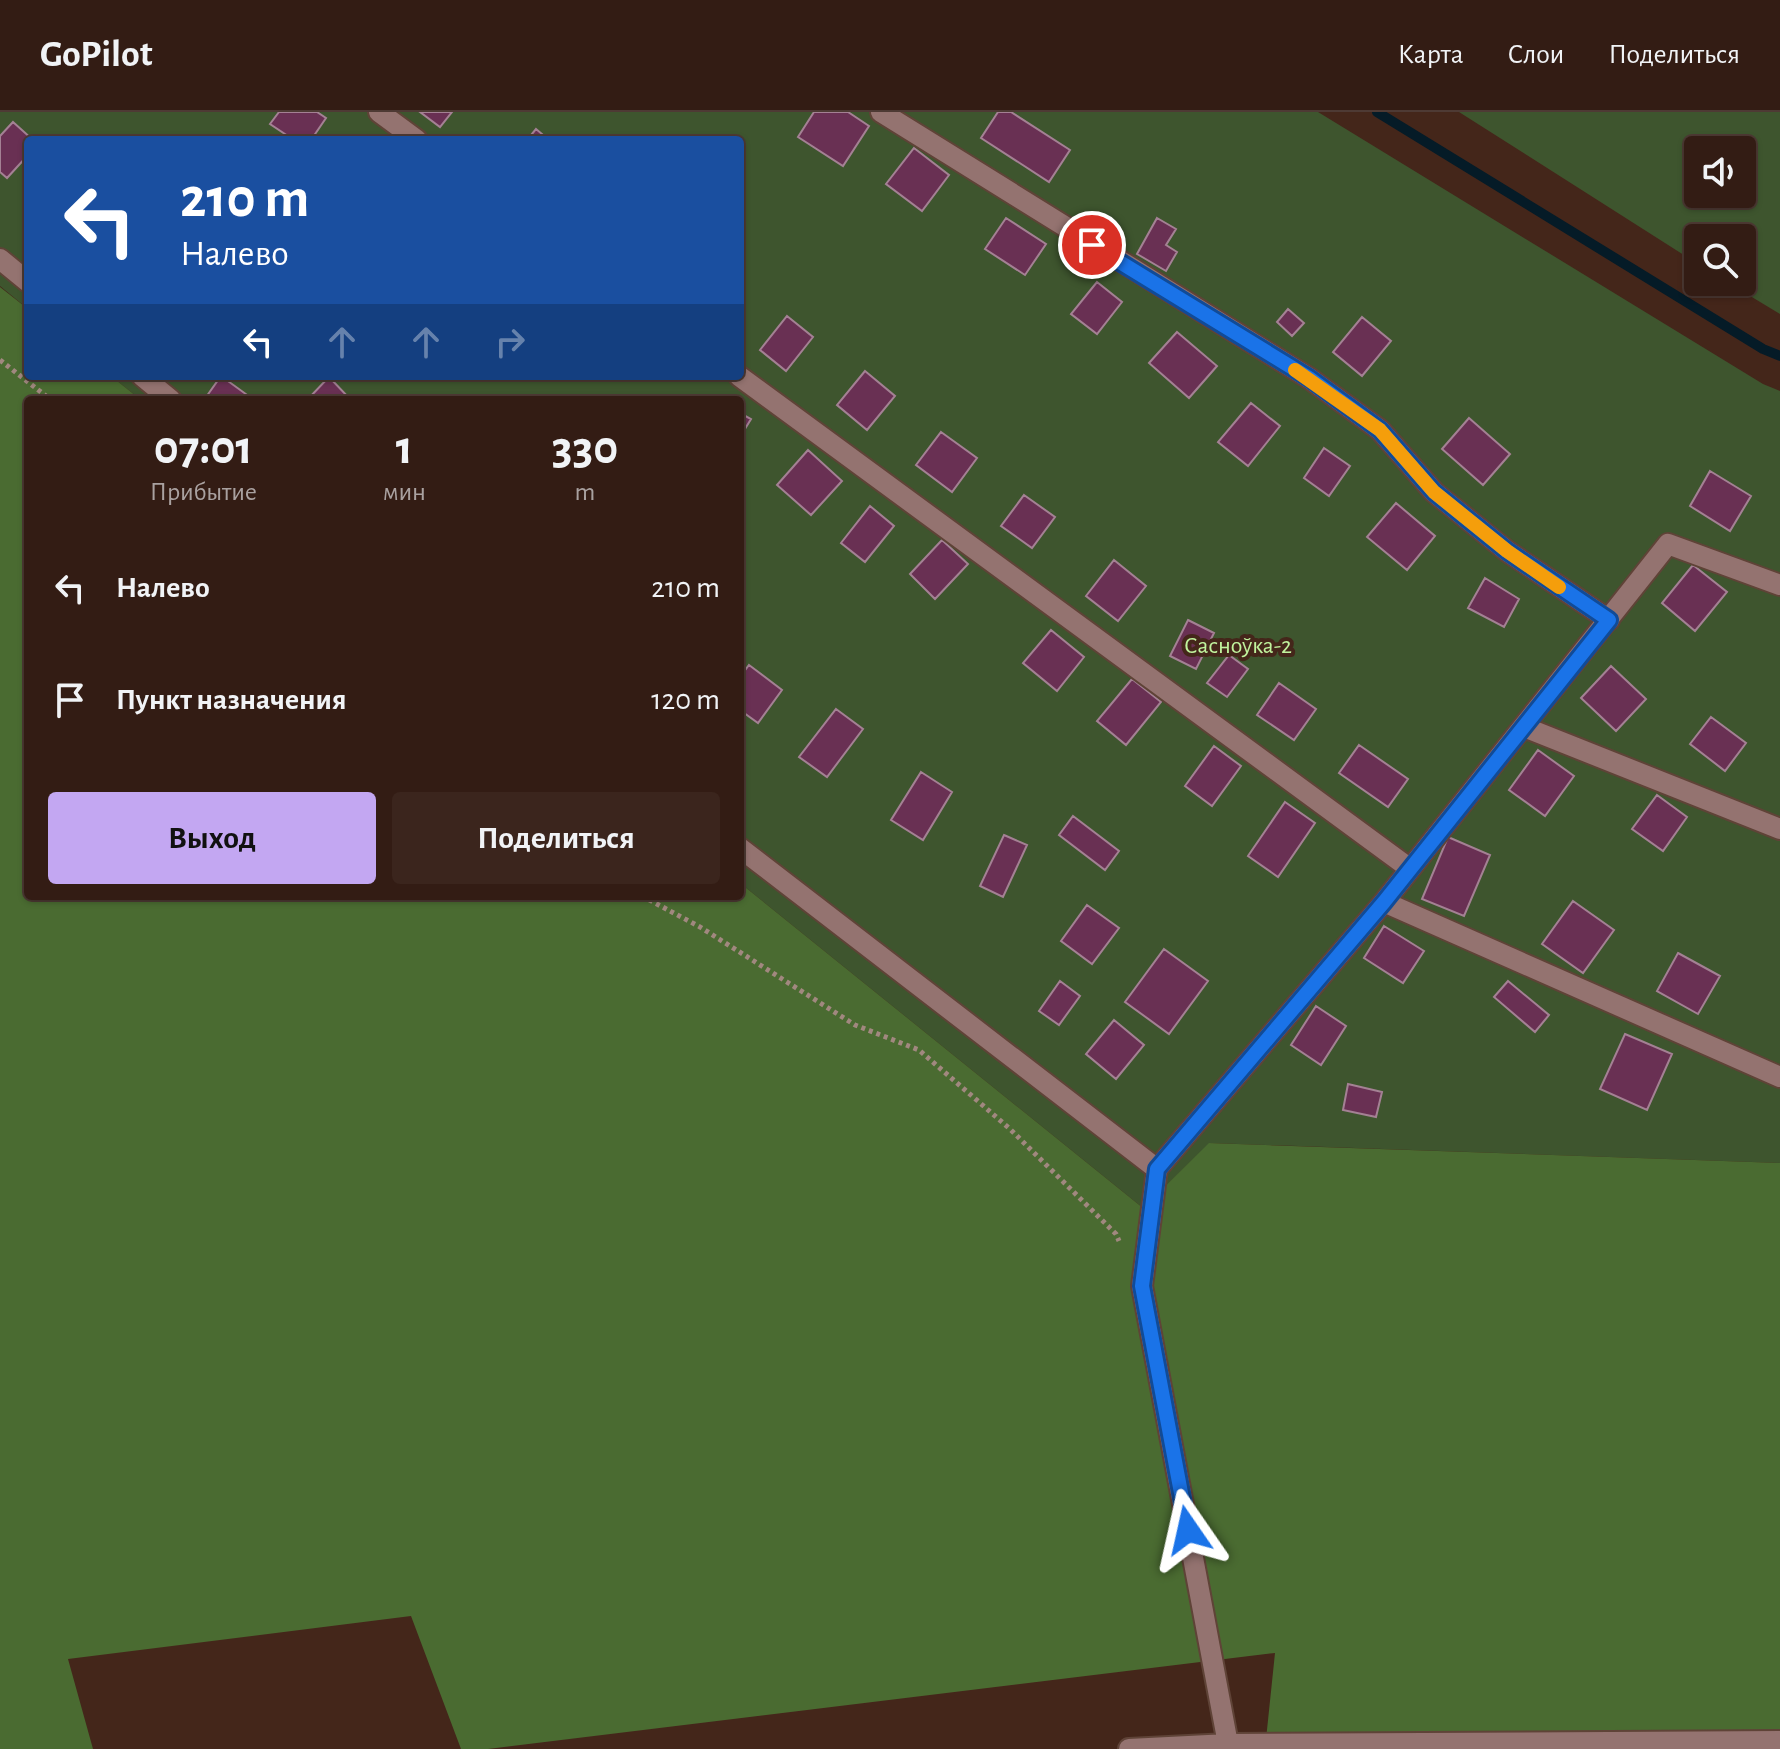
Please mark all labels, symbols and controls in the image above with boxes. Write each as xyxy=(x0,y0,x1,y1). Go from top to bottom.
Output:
text: GoPilot xyxy=(40,36,153,74)
text: Карта xyxy=(1398,41,1464,69)
text: Слои xyxy=(1508,41,1564,69)
text: Поделиться xyxy=(1608,41,1740,69)
map controls xyxy=(1684,136,1756,296)
button: sound xyxy=(1684,136,1756,208)
icon: left xyxy=(48,168,152,272)
text: 210 m xyxy=(180,171,309,227)
pin xyxy=(1058,211,1126,279)
icon: arrive xyxy=(1070,223,1114,267)
button: search xyxy=(1684,224,1756,296)
text: Налево xyxy=(180,236,289,272)
icon: left xyxy=(236,320,280,364)
icon: ahead xyxy=(320,320,364,364)
icon: ahead xyxy=(404,320,448,364)
icon: right xyxy=(488,320,532,364)
text: 07:01 xyxy=(154,425,253,473)
text: 1 xyxy=(396,425,413,473)
text: 330 xyxy=(552,425,618,473)
text: Прибытие xyxy=(150,479,257,505)
text: мин xyxy=(383,479,426,505)
text: m xyxy=(575,479,595,505)
icon: left xyxy=(48,566,92,610)
text: Налево xyxy=(116,573,210,603)
text: 210 m xyxy=(651,573,720,603)
park label: Сасноўка-2 xyxy=(1184,634,1292,658)
icon: arrive xyxy=(48,678,92,722)
text: Пункт назначения xyxy=(116,685,347,715)
text: 120 m xyxy=(651,685,720,715)
button: Выход xyxy=(48,792,376,884)
button: Поделиться xyxy=(392,792,720,884)
position arrow xyxy=(1146,1488,1230,1572)

